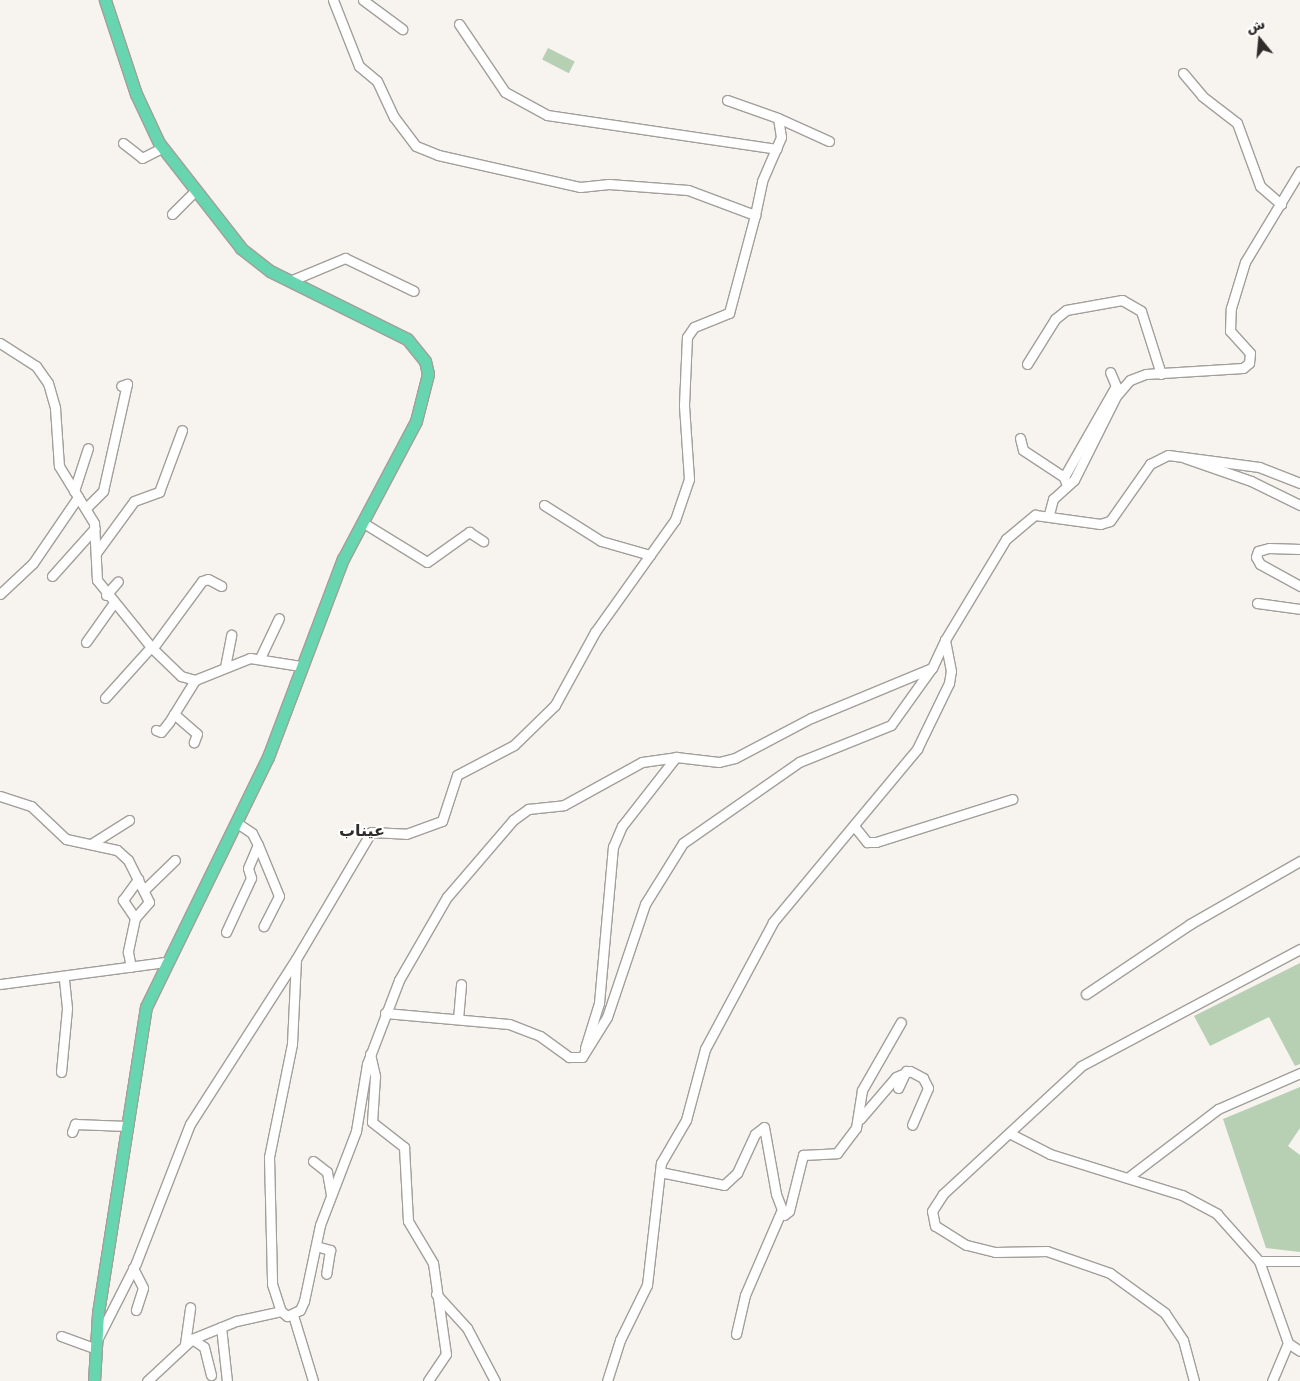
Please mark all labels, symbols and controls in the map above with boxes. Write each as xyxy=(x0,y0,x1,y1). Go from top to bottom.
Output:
north arrow xyxy=(1235,15,1285,65)
text: ش xyxy=(1244,15,1267,36)
district label: عيناب xyxy=(339,821,385,841)

